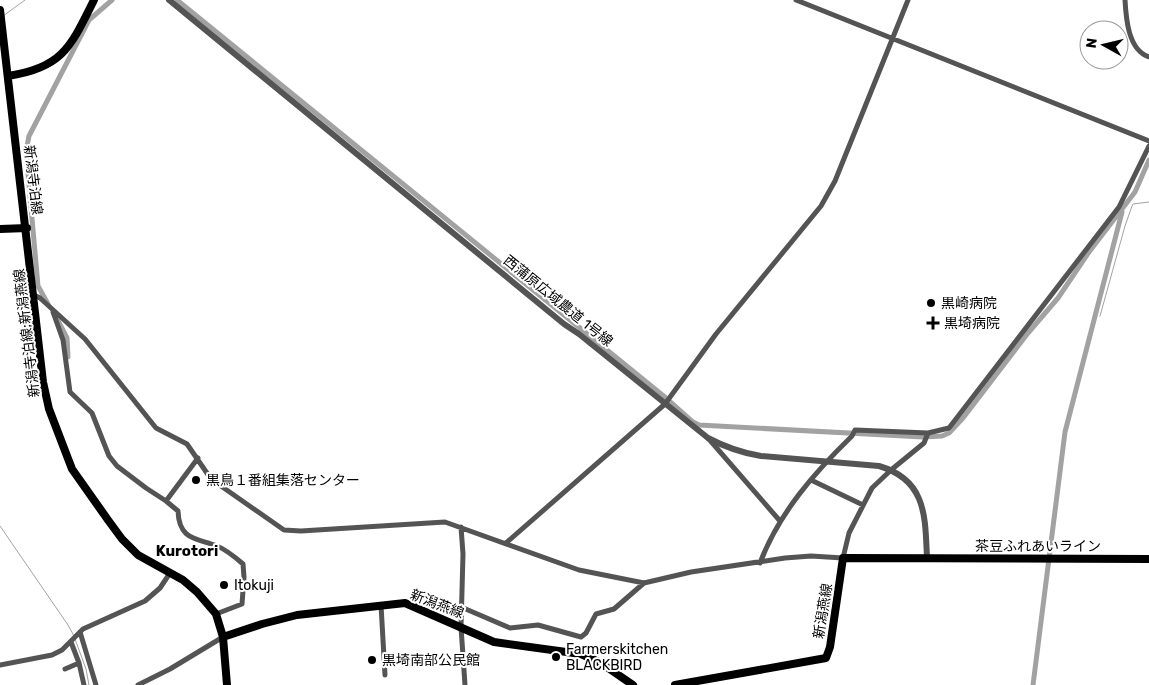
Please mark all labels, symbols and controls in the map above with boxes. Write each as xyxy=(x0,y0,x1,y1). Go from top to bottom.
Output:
north arrow xyxy=(1079,20,1129,70)
text: N xyxy=(1083,37,1101,49)
street label: 新潟寺泊線 xyxy=(20,144,46,216)
street label: 西蒲原広域農道 1号線 xyxy=(500,252,616,350)
street label: 新潟寺泊線;新潟燕線 xyxy=(11,268,43,398)
place label: 黒崎病院 xyxy=(941,295,997,312)
marker: 黒崎病院 xyxy=(925,297,937,309)
place label: 黒埼病院 xyxy=(944,315,1000,332)
marker: 黒埼病院 xyxy=(926,316,940,330)
place label: 黒鳥１番組集落センター xyxy=(206,472,360,489)
marker: 黒鳥１番組集落センター xyxy=(190,474,202,486)
street label: 茶豆ふれあいライン xyxy=(975,538,1101,555)
district label: Kurotori xyxy=(156,542,218,560)
place label: Itokuji xyxy=(234,577,274,594)
marker: Itokuji xyxy=(218,579,230,591)
street label: 新潟燕線 xyxy=(810,582,836,640)
street label: 新潟燕線 xyxy=(408,586,466,622)
place label: Farmerskitchen BLACKBIRD xyxy=(566,641,668,674)
marker: Farmerskitchen BLACKBIRD xyxy=(550,651,562,663)
place label: 黒埼南部公民館 xyxy=(382,652,480,669)
marker: 黒埼南部公民館 xyxy=(366,654,378,666)

